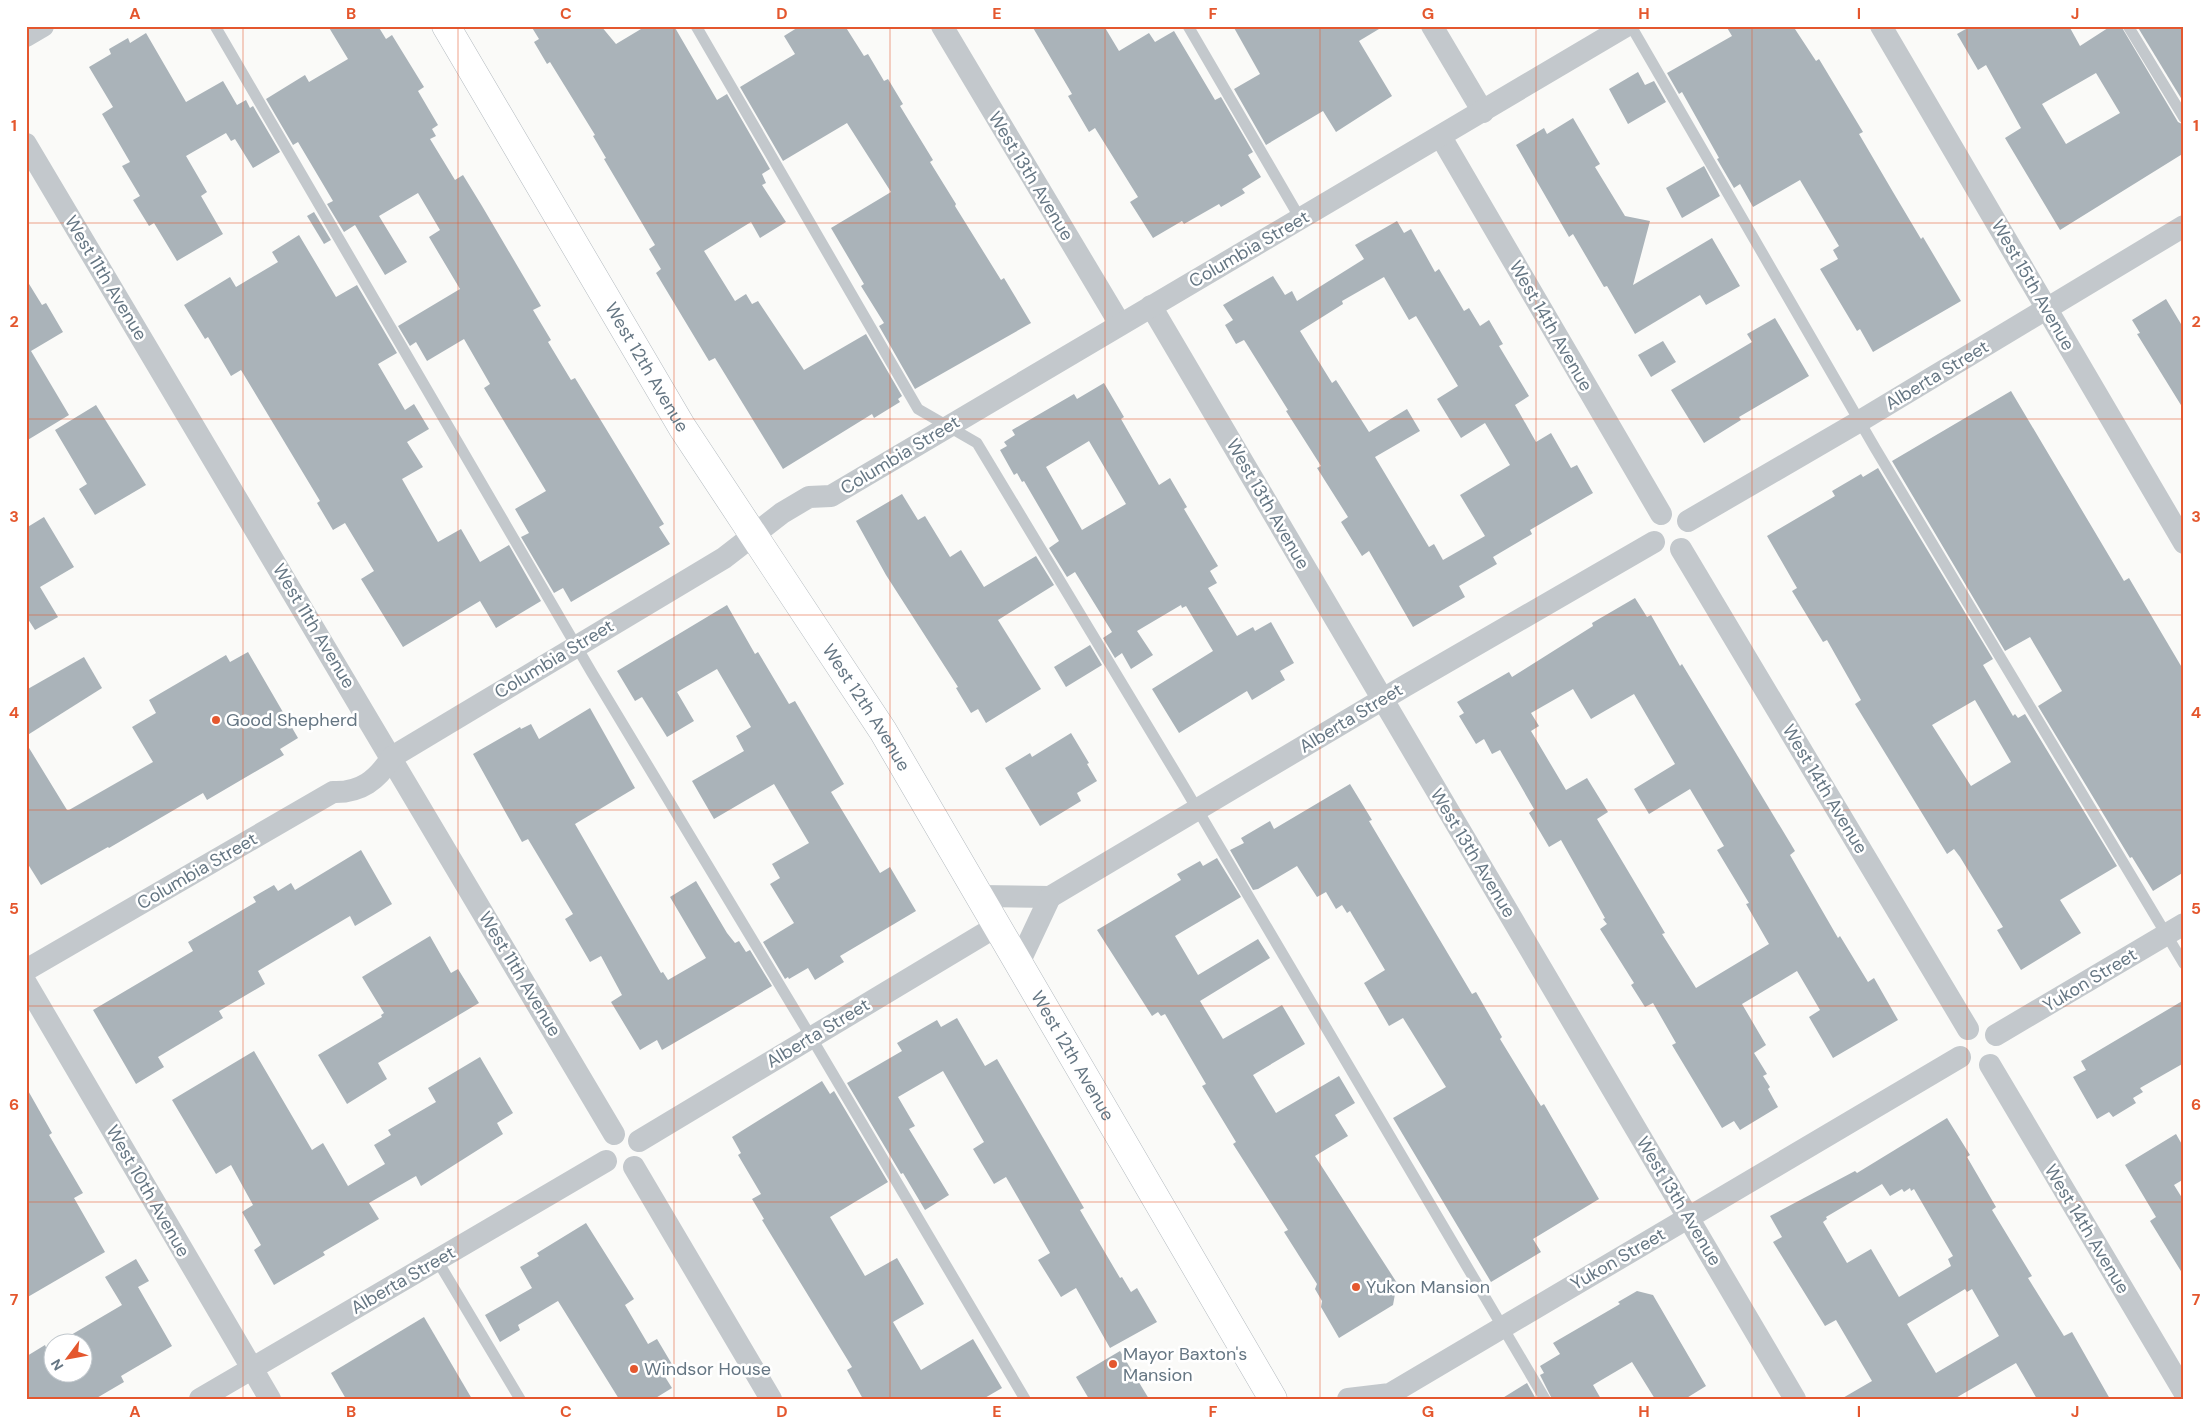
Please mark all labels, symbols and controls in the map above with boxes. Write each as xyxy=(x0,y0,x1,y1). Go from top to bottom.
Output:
text: A xyxy=(129,3,141,24)
text: B xyxy=(346,3,356,24)
text: C xyxy=(560,3,572,24)
text: D xyxy=(776,3,788,24)
text: E xyxy=(992,3,1002,24)
text: F xyxy=(1209,3,1218,24)
text: G xyxy=(1422,3,1434,24)
text: H xyxy=(1638,3,1650,24)
text: I xyxy=(1857,3,1861,24)
text: J xyxy=(2071,3,2079,24)
street label: West 13th Avenue xyxy=(983,107,1079,245)
text: 1 xyxy=(11,115,17,136)
text: 1 xyxy=(2193,115,2199,136)
street label: Columbia Street xyxy=(1184,205,1314,293)
street label: West 11th Avenue xyxy=(59,211,153,345)
street label: West 15th Avenue xyxy=(1986,215,2080,355)
street label: West 14th Avenue xyxy=(1504,256,1598,396)
street label: West 12th Avenue xyxy=(599,298,694,437)
text: 2 xyxy=(9,311,19,332)
text: 2 xyxy=(2191,311,2201,332)
street label: Alberta Street xyxy=(1881,335,1993,415)
street label: Columbia Street xyxy=(836,410,964,500)
street label: West 13th Avenue xyxy=(1221,434,1315,574)
text: 3 xyxy=(9,506,19,527)
text: 3 xyxy=(2191,506,2201,527)
street label: West 11th Avenue xyxy=(267,559,361,693)
street label: Columbia Street xyxy=(490,614,618,704)
street label: West 12th Avenue xyxy=(817,639,916,776)
street label: Alberta Street xyxy=(1295,678,1407,758)
text: 4 xyxy=(9,702,19,723)
text: 4 xyxy=(2191,702,2201,723)
place label: Good Shepherd xyxy=(226,708,358,732)
marker: Good Shepherd xyxy=(210,714,222,726)
street label: West 14th Avenue xyxy=(1777,720,1873,858)
street label: West 13th Avenue xyxy=(1425,784,1521,922)
street label: Columbia Street xyxy=(132,827,262,915)
text: 5 xyxy=(9,898,19,919)
text: 5 xyxy=(2191,898,2201,919)
street label: West 11th Avenue xyxy=(473,907,567,1041)
street label: Yukon Street xyxy=(2039,943,2141,1017)
street label: West 12th Avenue xyxy=(1025,987,1120,1125)
street label: Alberta Street xyxy=(762,993,874,1073)
text: 6 xyxy=(9,1094,19,1115)
text: 6 xyxy=(2191,1094,2201,1115)
street label: West 10th Avenue xyxy=(100,1121,196,1261)
street label: West 13th Avenue xyxy=(1631,1132,1727,1270)
street label: West 14th Avenue xyxy=(2039,1160,2135,1298)
street label: Yukon Street xyxy=(1566,1222,1670,1296)
street label: Alberta Street xyxy=(346,1240,460,1320)
place label: Yukon Mansion xyxy=(1366,1275,1490,1299)
marker: Yukon Mansion xyxy=(1350,1281,1362,1293)
text: 7 xyxy=(10,1289,19,1310)
text: 7 xyxy=(2192,1289,2201,1310)
north arrow xyxy=(42,1332,92,1382)
place label: Mayor Baxton's Mansion xyxy=(1123,1342,1247,1387)
text: N xyxy=(47,1356,67,1374)
place label: Windsor House xyxy=(644,1357,771,1381)
marker: Mayor Baxton's Mansion xyxy=(1107,1358,1119,1370)
marker: Windsor House xyxy=(628,1363,640,1375)
text: A xyxy=(129,1401,141,1422)
text: B xyxy=(346,1401,356,1422)
text: C xyxy=(560,1401,572,1422)
text: D xyxy=(776,1401,788,1422)
text: E xyxy=(992,1401,1002,1422)
text: F xyxy=(1209,1401,1218,1422)
text: G xyxy=(1422,1401,1434,1422)
text: H xyxy=(1638,1401,1650,1422)
text: I xyxy=(1857,1401,1861,1422)
text: J xyxy=(2071,1401,2079,1422)

